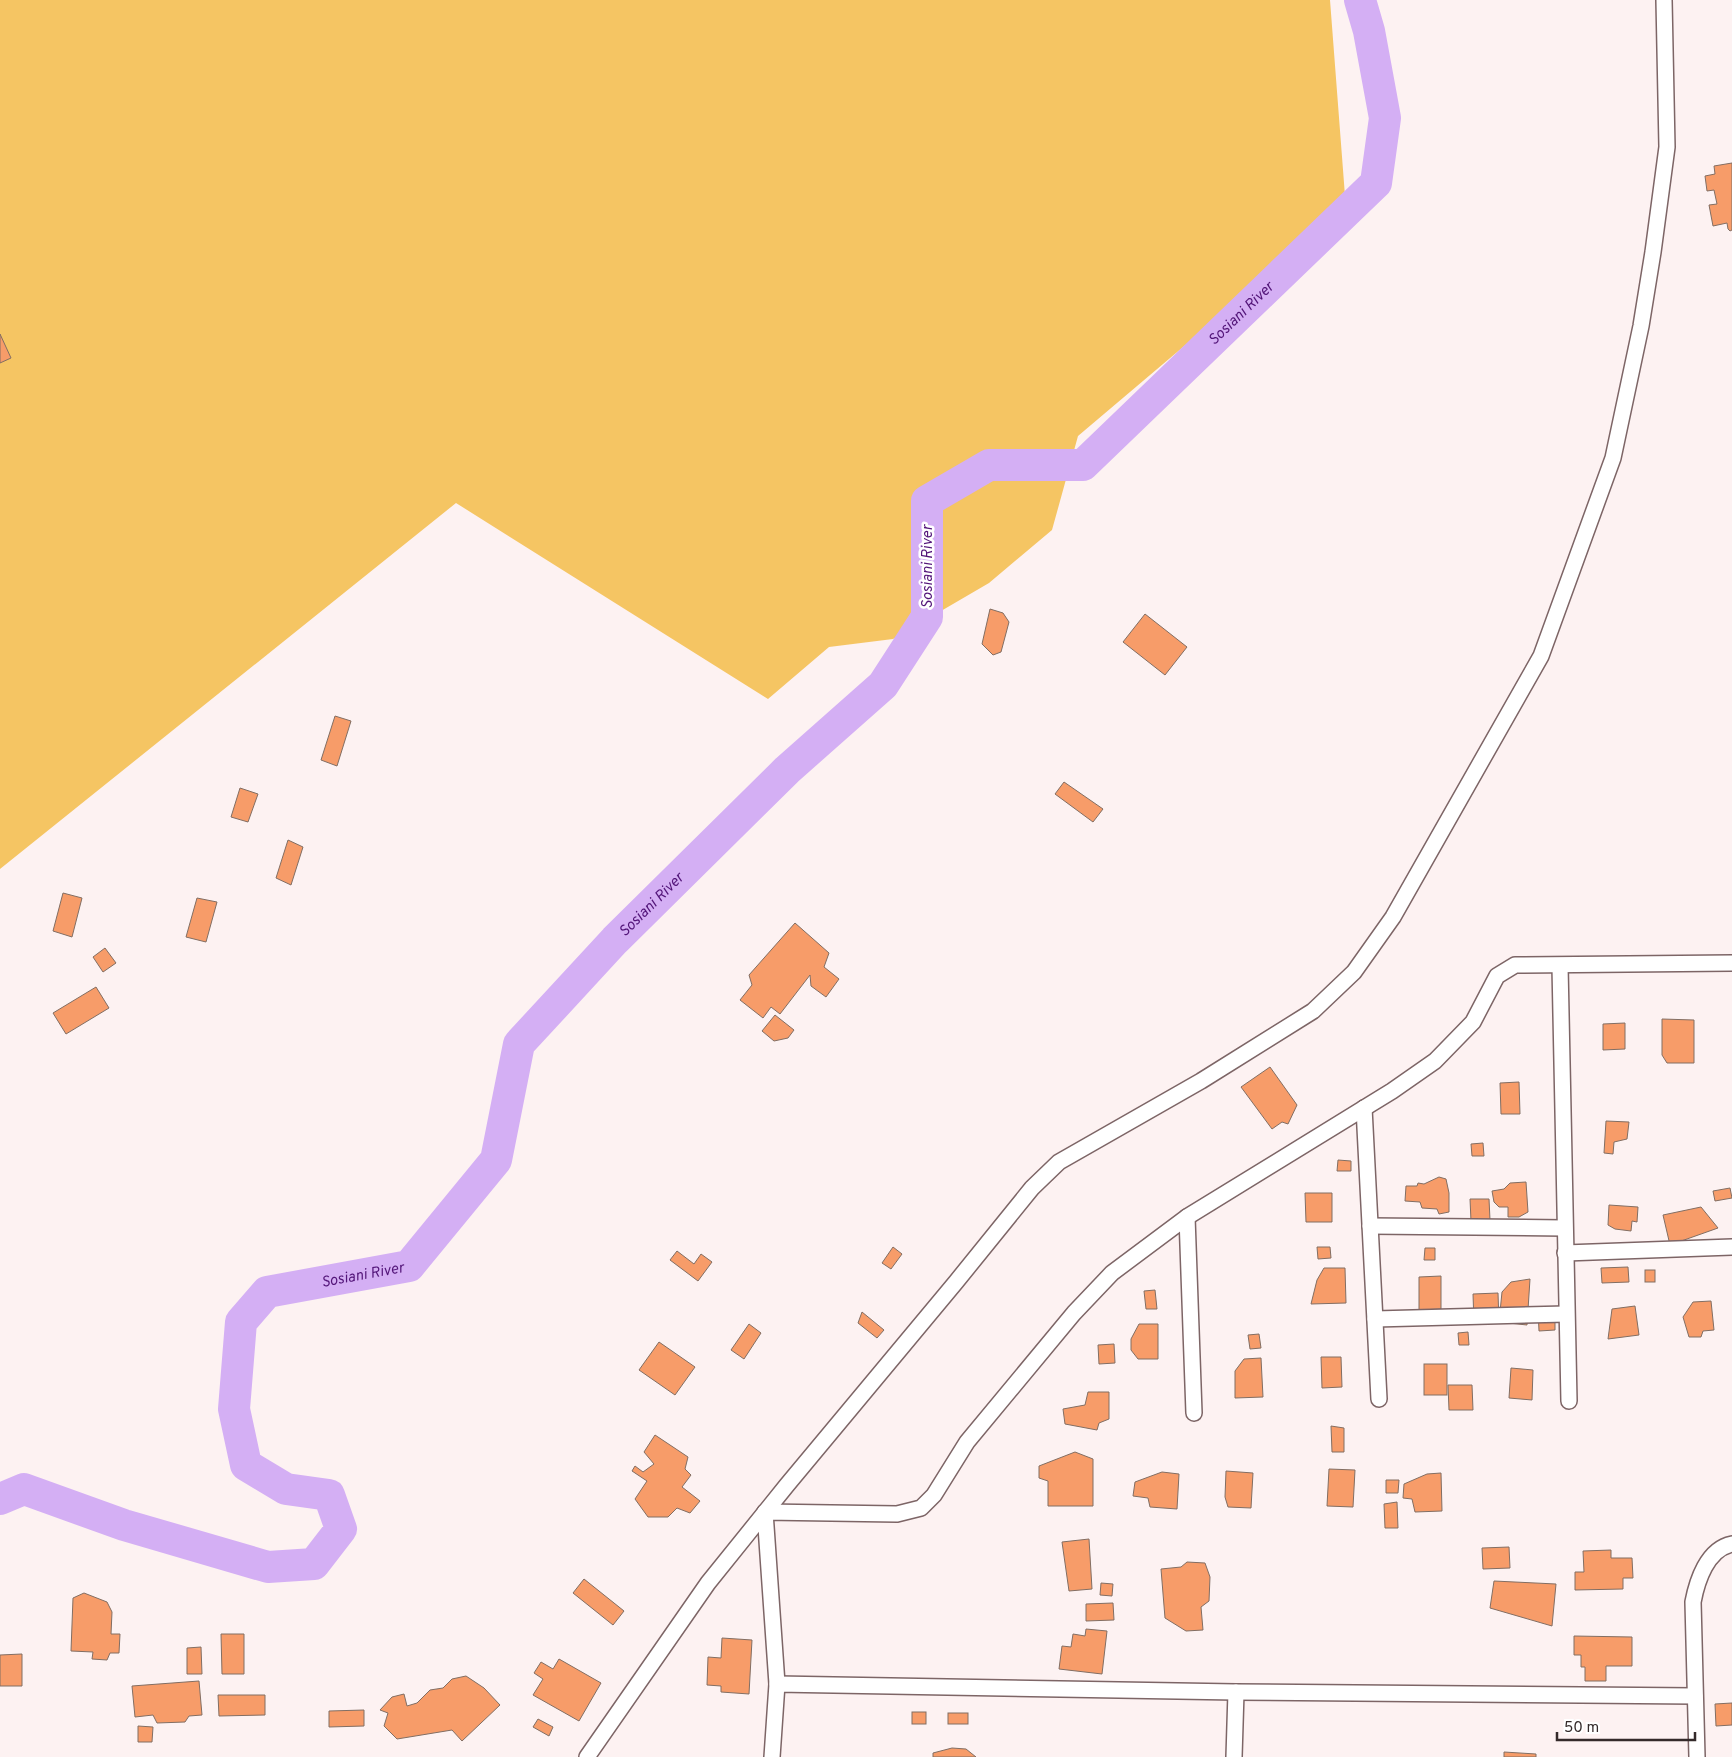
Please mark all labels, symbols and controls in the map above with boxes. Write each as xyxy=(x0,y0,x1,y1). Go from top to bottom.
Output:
water label: Sosiani River xyxy=(1205,277,1280,350)
water label: Sosiani River xyxy=(919,524,938,609)
water label: Sosiani River xyxy=(616,868,690,942)
water label: Sosiani River xyxy=(320,1259,407,1293)
scale bar xyxy=(1557,1710,1694,1742)
text: 50 m xyxy=(1564,1719,1599,1738)

